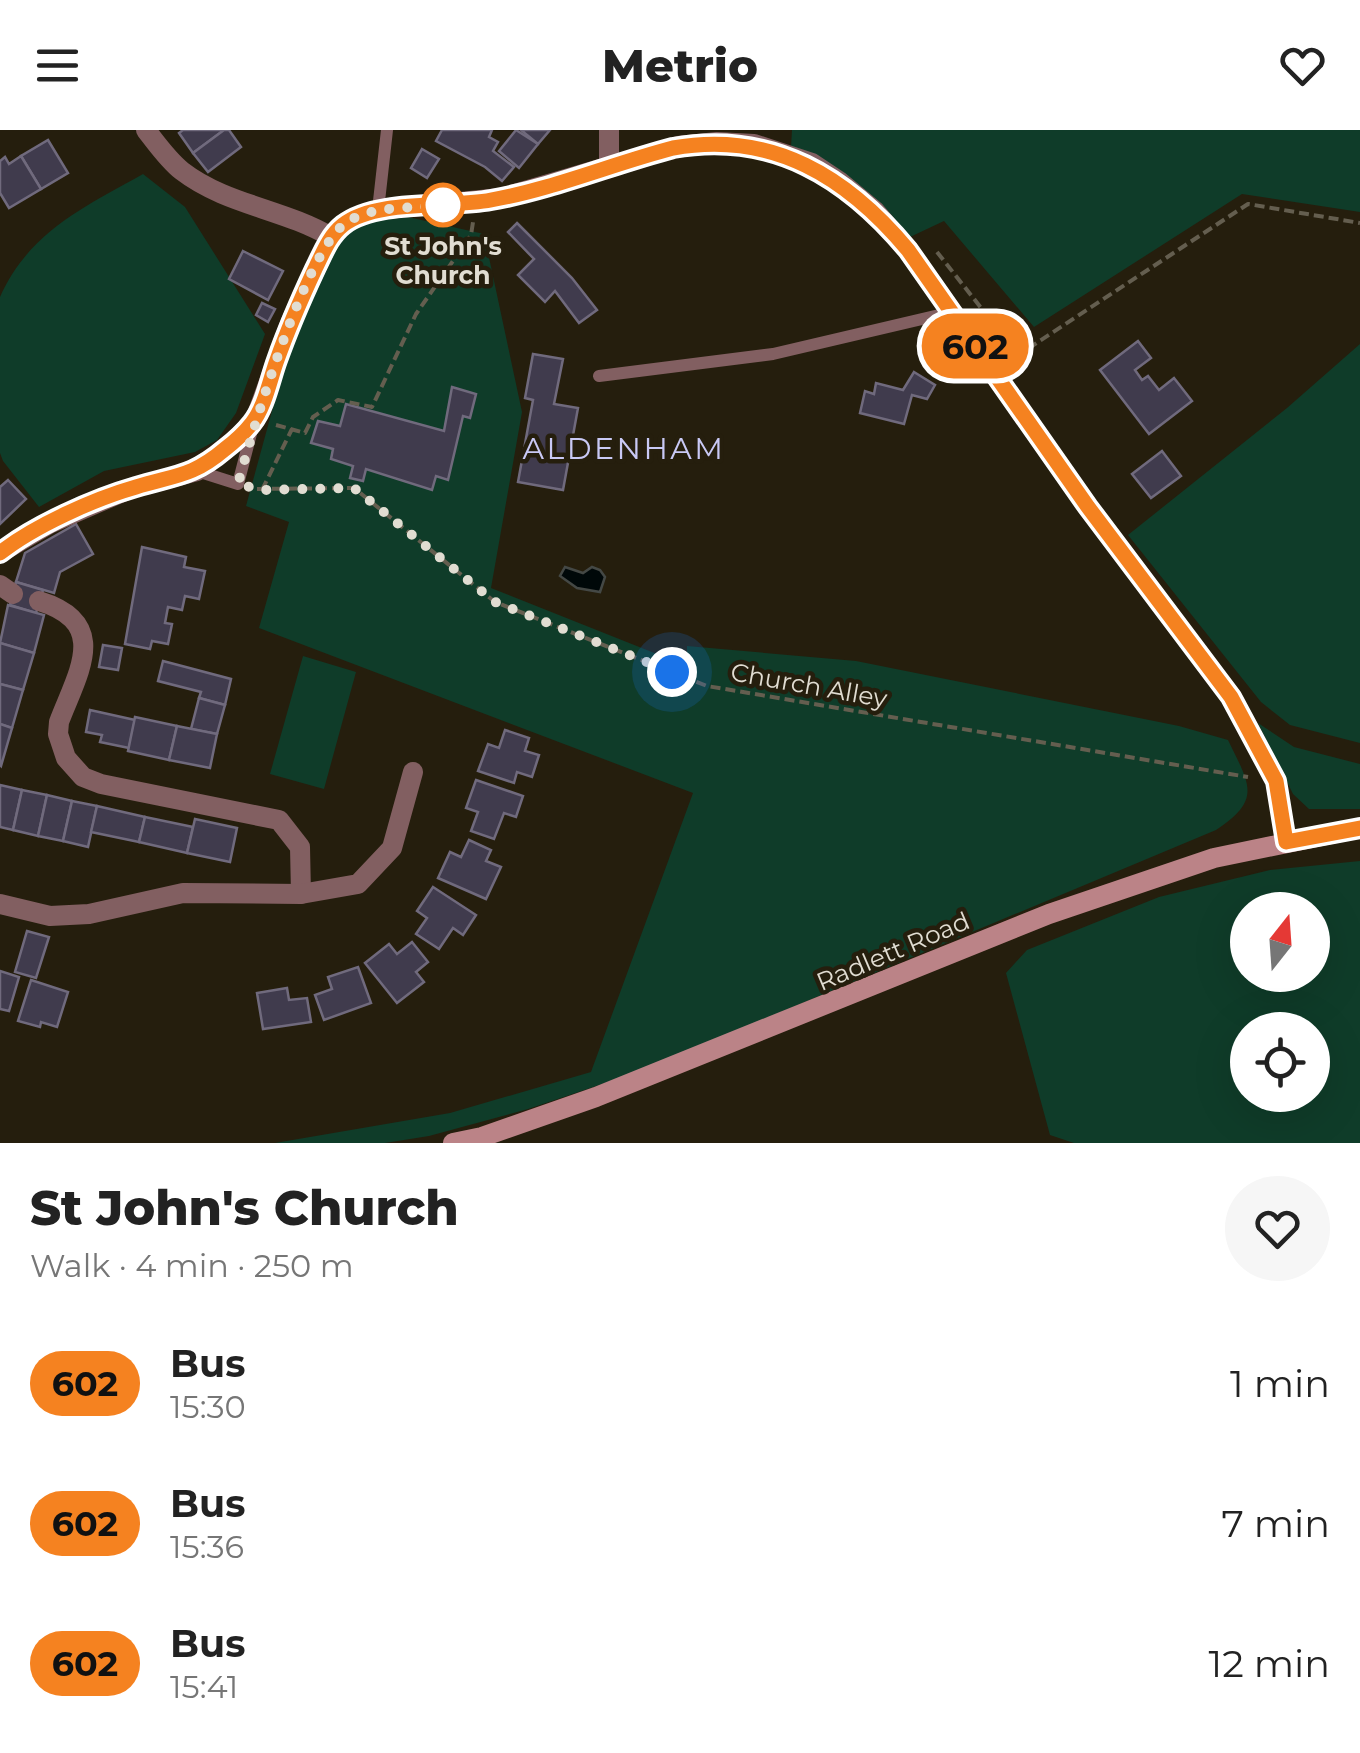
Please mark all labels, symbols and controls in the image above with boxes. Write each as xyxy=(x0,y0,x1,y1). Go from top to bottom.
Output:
icon: menu xyxy=(30,38,85,93)
text: Metrio xyxy=(602,38,758,93)
icon: heart xyxy=(1275,38,1330,93)
marker: St John's Church xyxy=(422,184,464,226)
place label: St John's Church xyxy=(384,231,502,290)
line badge: 602 xyxy=(918,314,1032,378)
text: 602 xyxy=(942,325,1008,368)
district label: ALDENHAM xyxy=(523,430,725,467)
your location xyxy=(647,647,697,697)
street label: Church Alley xyxy=(728,656,890,714)
north arrow xyxy=(1230,892,1330,992)
map controls xyxy=(1230,892,1330,1112)
street label: Radlett Road xyxy=(812,905,974,997)
button: locate xyxy=(1230,1012,1330,1112)
button: heart xyxy=(1225,1176,1330,1281)
text: St John's Church xyxy=(30,1179,459,1237)
text: Walk · 4 min · 250 m xyxy=(30,1246,354,1285)
text: Bus xyxy=(170,1340,245,1387)
text: 1 min xyxy=(1230,1360,1330,1407)
text: 602 xyxy=(52,1362,118,1405)
text: 15:30 xyxy=(170,1387,246,1426)
text: Bus xyxy=(170,1480,245,1527)
text: 7 min xyxy=(1221,1500,1330,1547)
text: 602 xyxy=(52,1502,118,1545)
text: 15:36 xyxy=(170,1527,244,1566)
text: Bus xyxy=(170,1620,245,1667)
text: 12 min xyxy=(1209,1640,1330,1687)
text: 602 xyxy=(52,1642,118,1685)
text: 15:41 xyxy=(170,1667,238,1706)

